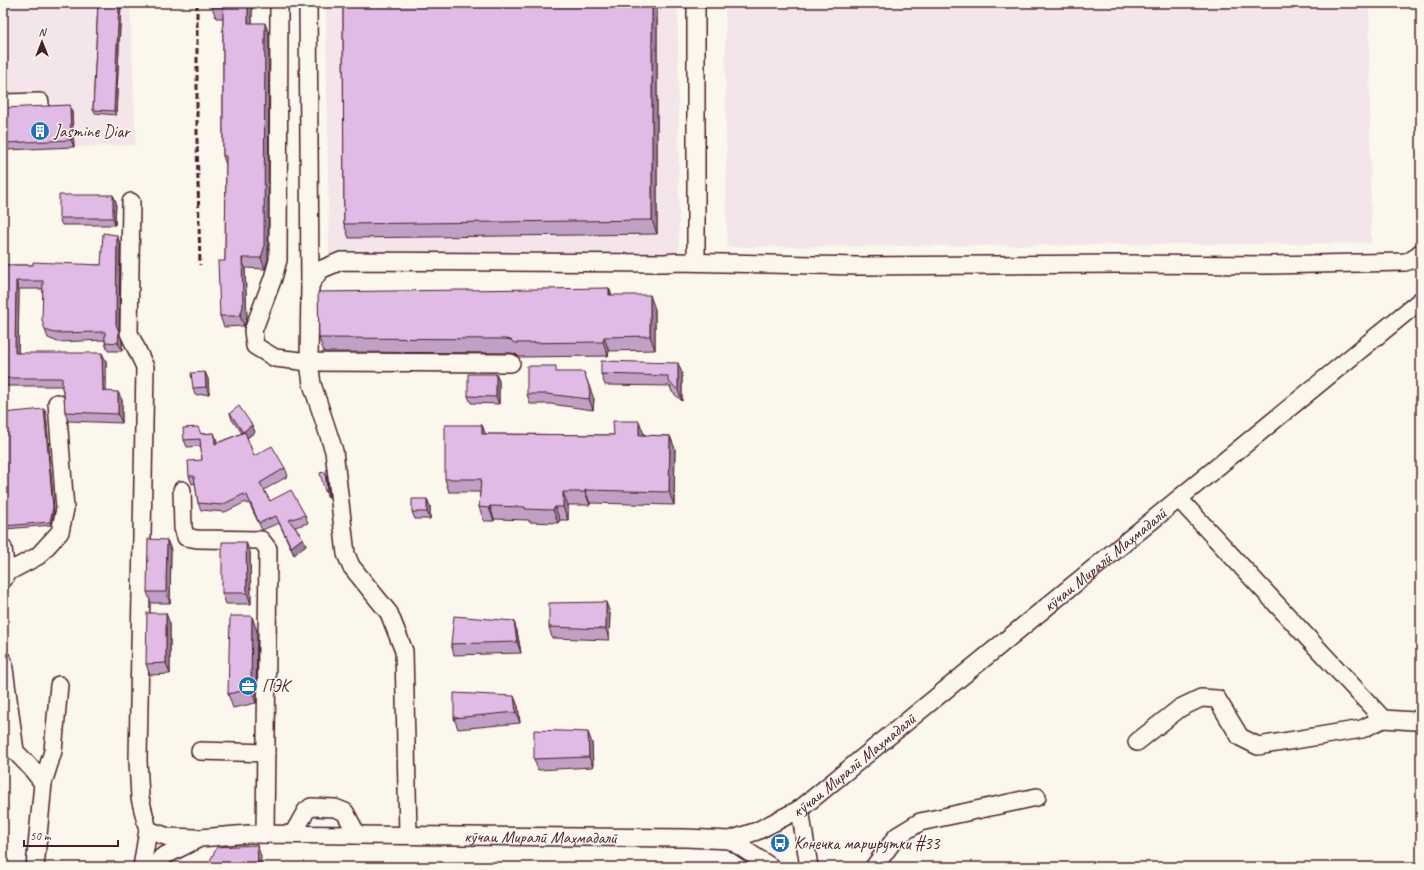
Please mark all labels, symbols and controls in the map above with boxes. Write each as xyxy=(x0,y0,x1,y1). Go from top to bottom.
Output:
north arrow xyxy=(22,22,62,62)
text: N xyxy=(39,25,48,39)
building icon: Jasmine Diar xyxy=(29,120,51,142)
place label: Jasmine Diar xyxy=(53,121,131,142)
street label: кӯчаи Миралӣ Маҳмадалӣ xyxy=(1039,502,1172,616)
office icon: ПЭК xyxy=(237,675,259,697)
place label: ПЭК xyxy=(262,676,292,697)
street label: кӯчаи Миралӣ Маҳмадалӣ xyxy=(789,707,921,822)
scale bar xyxy=(24,822,118,848)
street label: кӯчаи Миралӣ Маҳмадалӣ xyxy=(464,826,619,848)
text: 50 m xyxy=(30,828,52,844)
bus stop icon: Конечка маршрутки #33 xyxy=(769,832,791,854)
place label: Конечка маршрутки #33 xyxy=(794,833,941,854)

